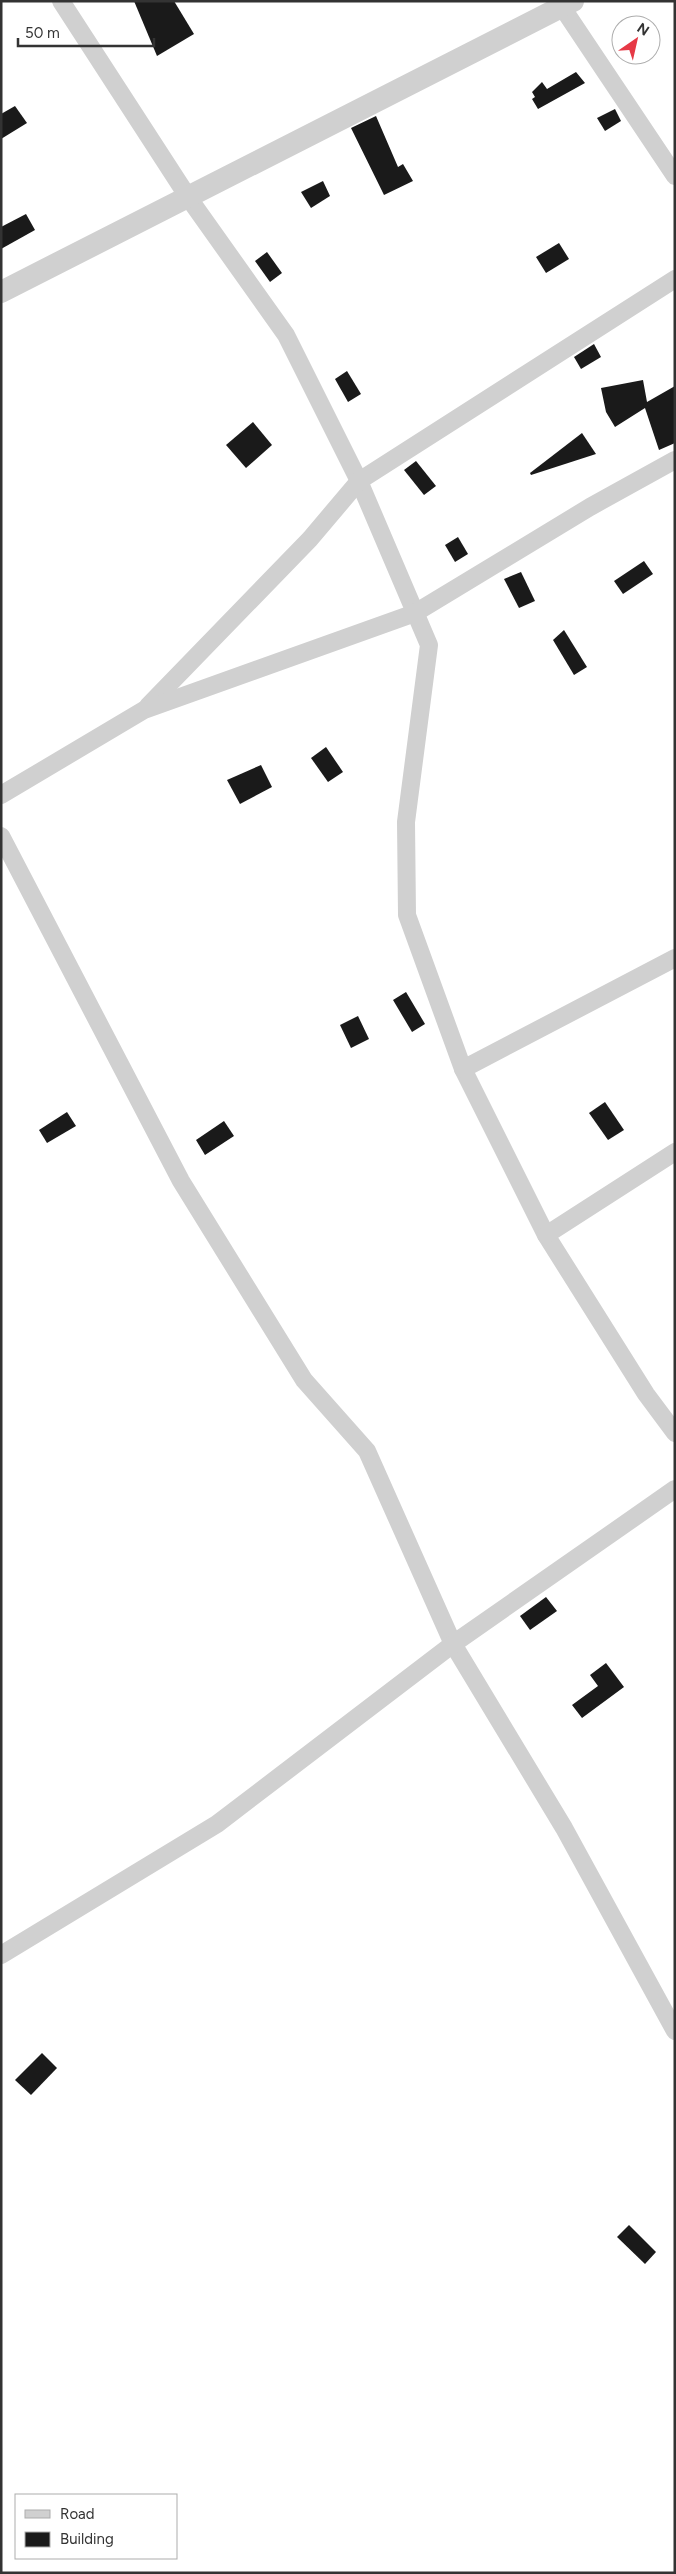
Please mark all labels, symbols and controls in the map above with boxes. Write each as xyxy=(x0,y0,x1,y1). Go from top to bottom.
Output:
scale bar xyxy=(18,15,154,47)
north arrow xyxy=(611,15,661,65)
text: N xyxy=(634,20,652,40)
text: 50 m xyxy=(25,24,60,42)
legend xyxy=(15,2494,178,2559)
text: Road xyxy=(60,2505,95,2523)
text: Building xyxy=(60,2530,114,2548)

